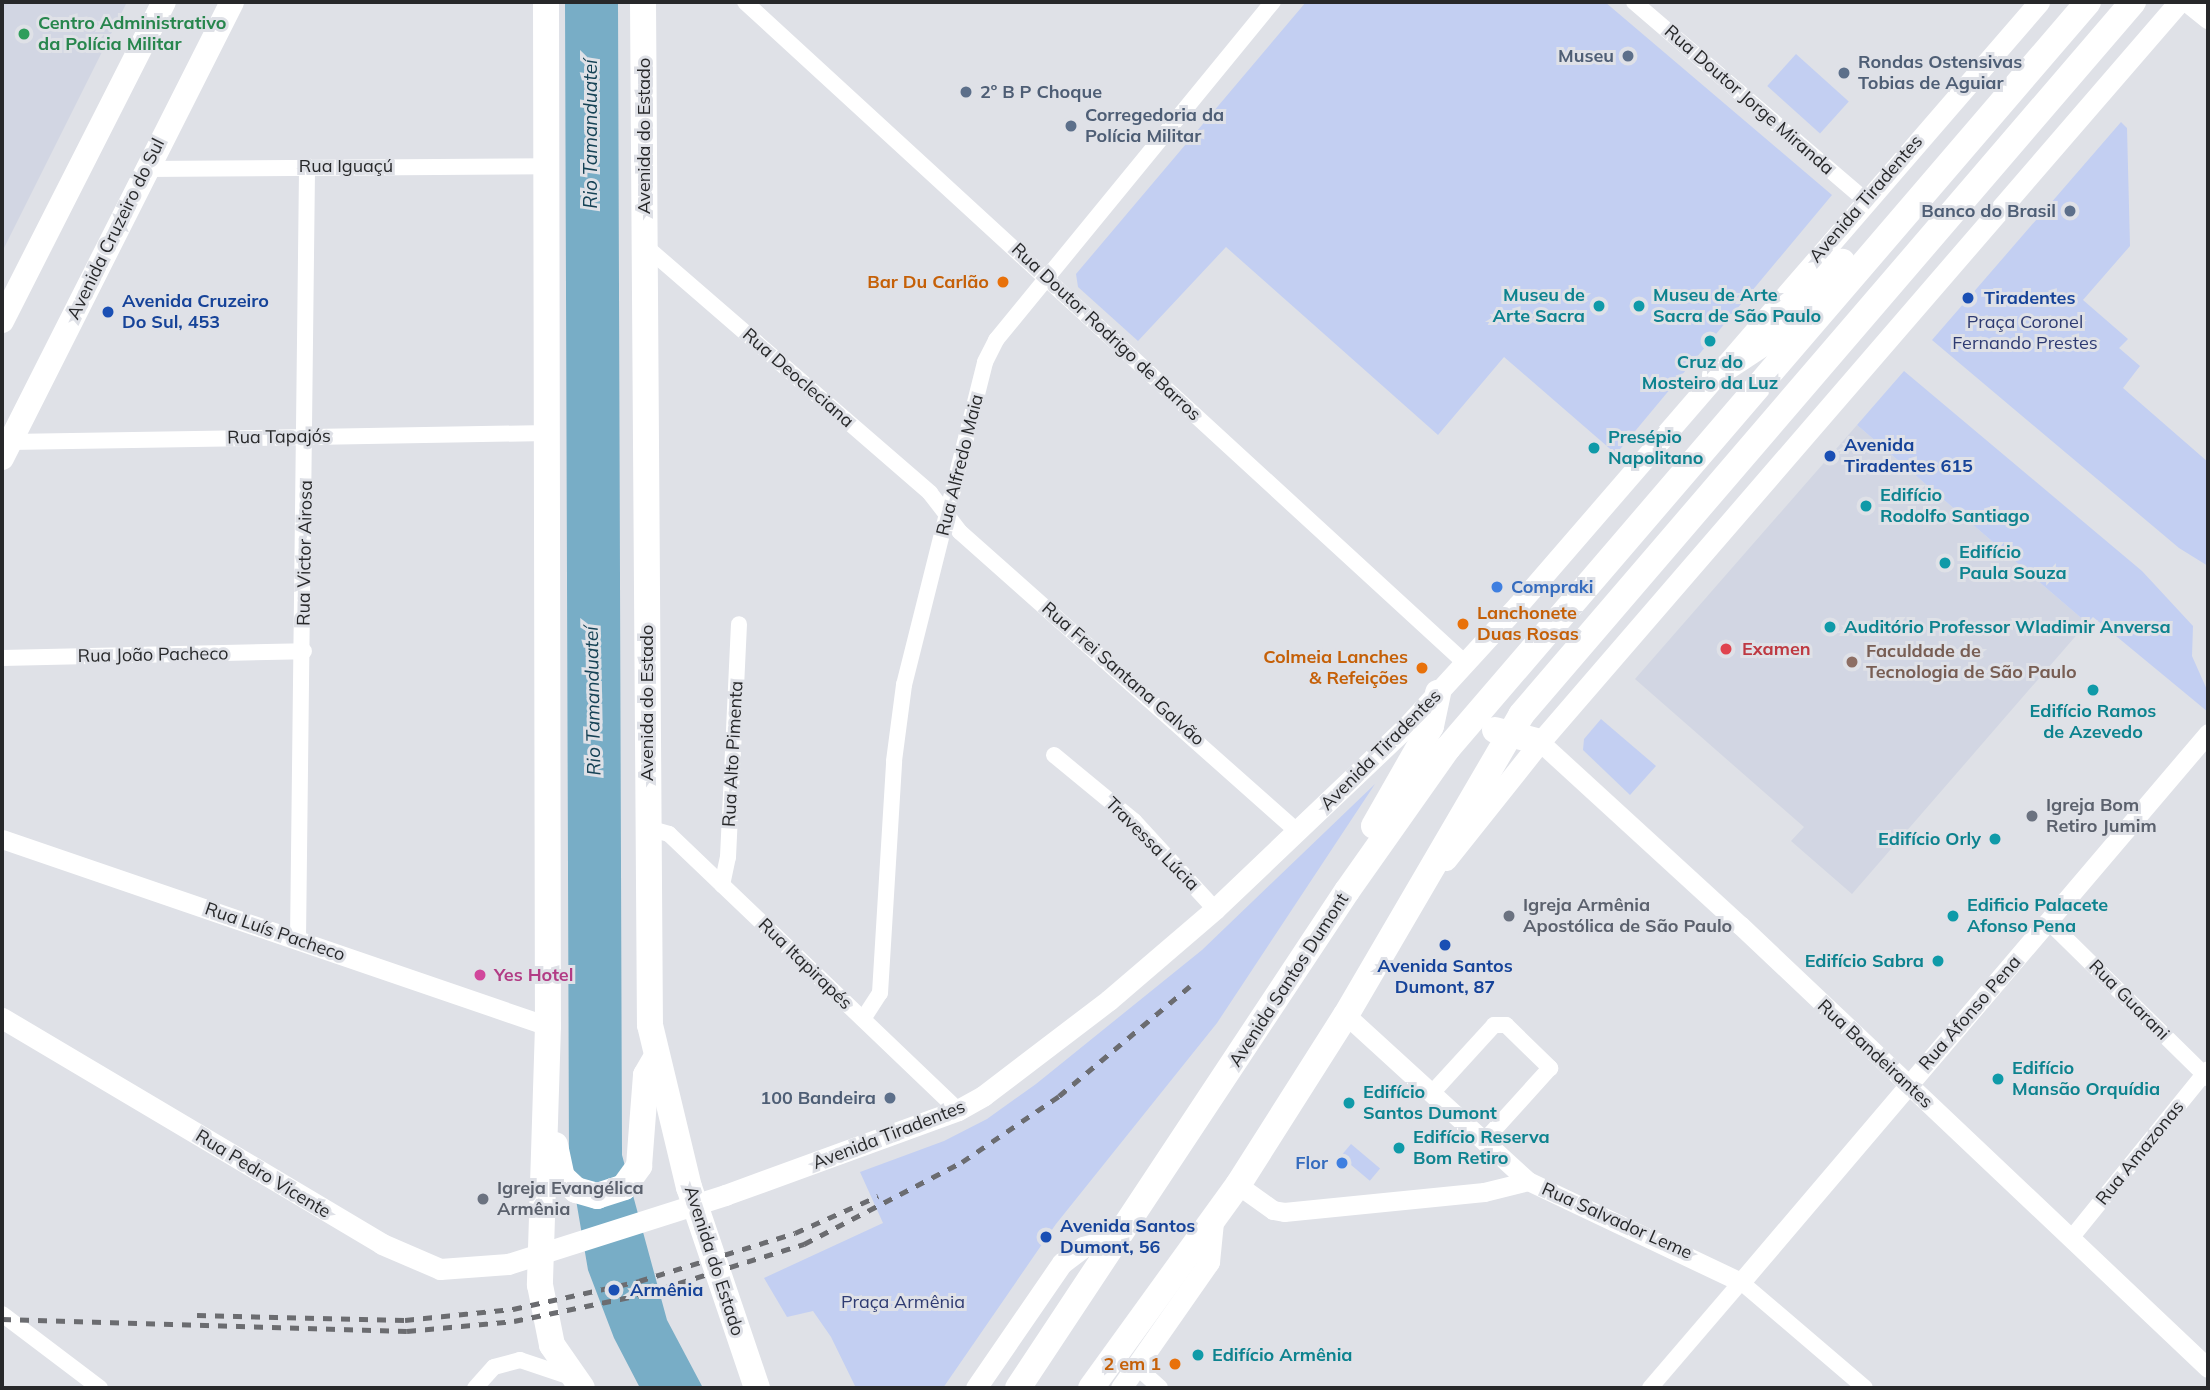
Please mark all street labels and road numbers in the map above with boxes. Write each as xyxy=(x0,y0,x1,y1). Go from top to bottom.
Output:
street label: Rua Doutor Jorge Miranda xyxy=(1660,21,1838,179)
street label: Avenida do Estado xyxy=(633,58,655,214)
street label: Avenida Tiradentes xyxy=(1805,131,1927,267)
street label: Avenida Cruzeiro do Sul xyxy=(63,135,169,323)
street label: Rua Iguaçú xyxy=(299,155,393,177)
street label: Rua Doutor Rodrigo de Barros xyxy=(1007,239,1205,425)
street label: Rua Deocleciana xyxy=(738,324,858,432)
street label: Rua Alfredo Maia xyxy=(932,392,988,538)
street label: Rua Tapajós xyxy=(227,425,331,449)
street label: Rua Victor Airosa xyxy=(293,480,317,626)
street label: Rua Frei Santana Galvão xyxy=(1037,598,1209,750)
street label: Avenida do Estado xyxy=(636,625,658,781)
street label: Rua João Pacheco xyxy=(77,643,229,667)
street label: Rua Alto Pimenta xyxy=(718,680,748,828)
street label: Avenida Tiradentes xyxy=(1316,685,1446,815)
street label: Travessa Lúcia xyxy=(1101,793,1203,895)
street label: Avenida Santos Dumont xyxy=(1225,889,1353,1071)
street label: Rua Luís Pacheco xyxy=(202,898,348,966)
street label: Rua Itapirapés xyxy=(754,914,856,1014)
street label: Rua Afonso Pena xyxy=(1914,951,2026,1075)
street label: Rua Guarani xyxy=(2084,955,2174,1045)
street label: Rua Bandeirantes xyxy=(1813,995,1937,1113)
street label: Avenida Tiradentes xyxy=(810,1096,968,1174)
street label: Rua Amazonas xyxy=(2091,1097,2189,1209)
street label: Rua Pedro Vicente xyxy=(192,1125,334,1223)
street label: Rua Salvador Leme xyxy=(1539,1178,1695,1264)
street label: Avenida do Estado xyxy=(680,1183,748,1339)

